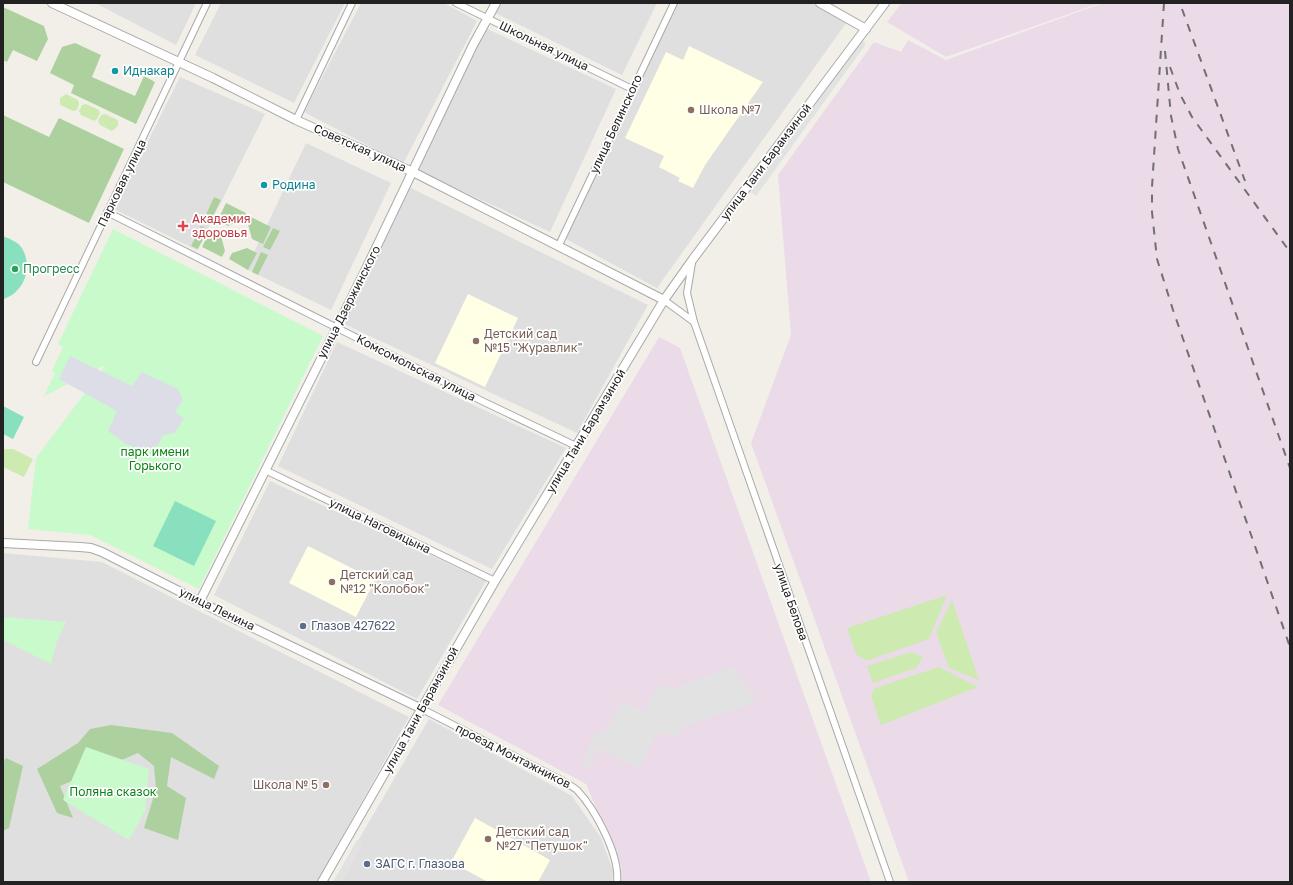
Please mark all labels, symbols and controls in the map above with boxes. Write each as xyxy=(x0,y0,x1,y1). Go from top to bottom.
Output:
street label: Школьная улица xyxy=(497,17,591,74)
place label: Иднакар xyxy=(123,63,174,78)
marker: Иднакар xyxy=(110,66,120,76)
street label: улица Белинского xyxy=(586,72,645,176)
street label: улица Тани Барамзиной xyxy=(717,100,814,223)
place label: Школа №7 xyxy=(699,102,761,117)
marker: Школа №7 xyxy=(686,105,696,115)
street label: Советская улица xyxy=(312,120,409,175)
street label: Парковая улица xyxy=(94,137,149,229)
place label: Родина xyxy=(272,177,316,192)
marker: Родина xyxy=(259,180,269,190)
place label: Академия здоровья xyxy=(192,211,251,240)
marker: Академия здоровья xyxy=(177,220,189,232)
street label: улица Дзержинского xyxy=(314,243,383,361)
place label: Прогресс xyxy=(23,261,80,276)
marker: Прогресс xyxy=(10,264,20,274)
place label: Детский сад №15 "Журавлик" xyxy=(484,326,582,355)
street label: Комсомольская улица xyxy=(354,331,478,404)
marker: Детский сад №15 "Журавлик" xyxy=(471,336,481,346)
street label: улица Тани Барамзиной xyxy=(543,366,629,495)
park label: парк имени Горького xyxy=(121,444,189,473)
street label: улица Наговицына xyxy=(327,494,433,557)
street label: улица Белова xyxy=(771,561,812,642)
place label: Детский сад №12 "Колобок" xyxy=(340,567,429,596)
marker: Детский сад №12 "Колобок" xyxy=(327,577,337,587)
street label: улица Ленина xyxy=(177,584,258,633)
place label: Глазов 427622 xyxy=(311,618,395,633)
marker: Глазов 427622 xyxy=(298,621,308,631)
street label: улица Тани Барамзиной xyxy=(380,644,462,775)
street label: проезд Монтажников xyxy=(453,720,574,791)
place label: Школа № 5 xyxy=(253,777,318,792)
marker: Школа № 5 xyxy=(321,780,331,790)
park label: Поляна сказок xyxy=(69,784,157,799)
place label: Детский сад №27 "Петушок" xyxy=(496,824,588,853)
marker: Детский сад №27 "Петушок" xyxy=(483,834,493,844)
place label: ЗАГС г. Глазова xyxy=(375,856,465,871)
marker: ЗАГС г. Глазова xyxy=(362,859,372,869)

